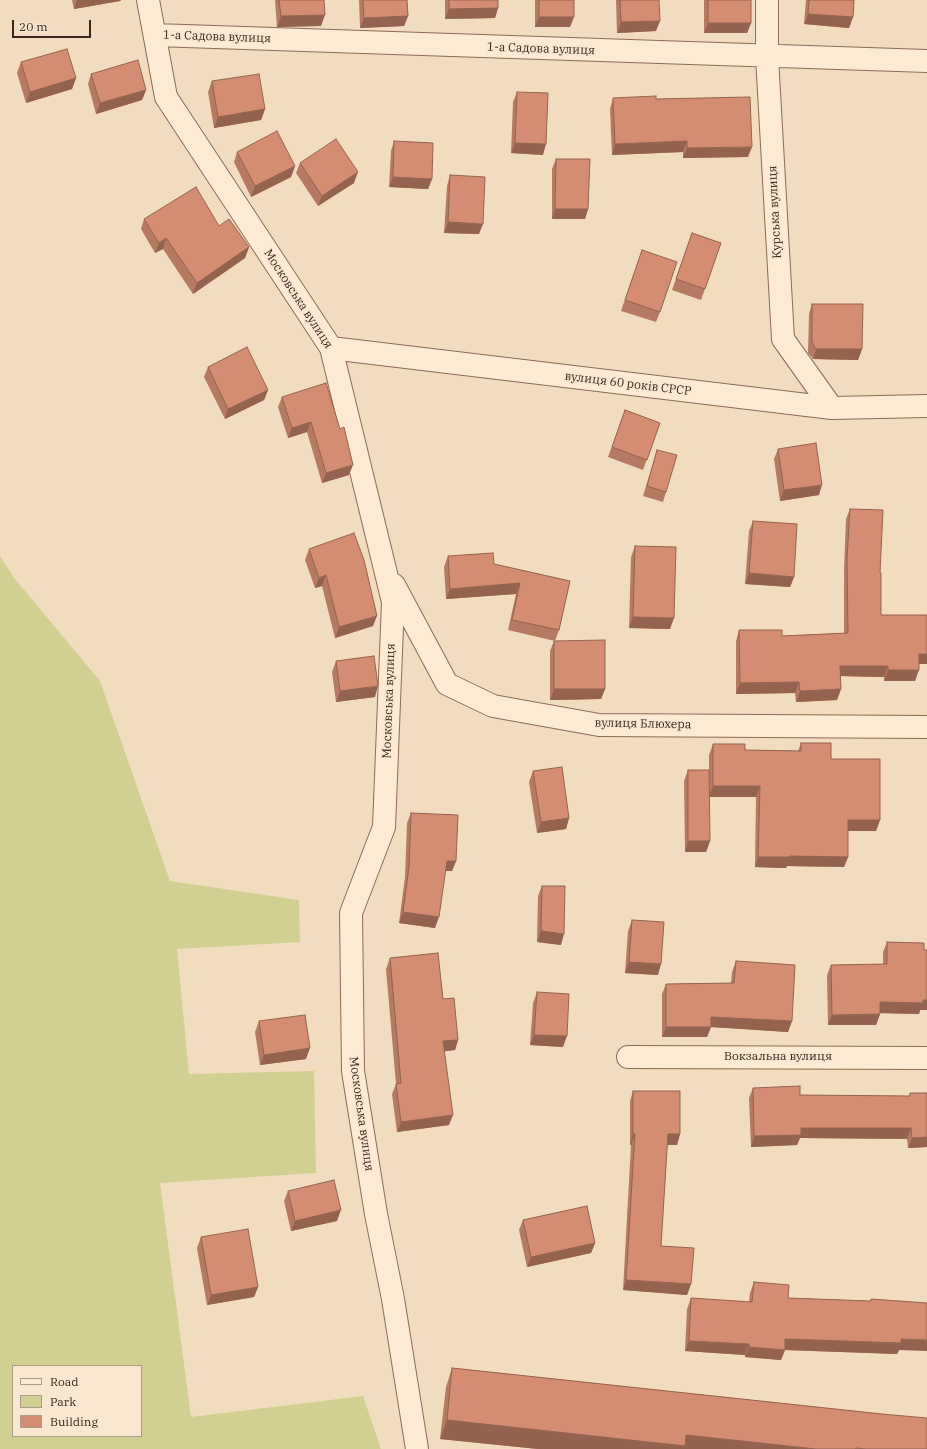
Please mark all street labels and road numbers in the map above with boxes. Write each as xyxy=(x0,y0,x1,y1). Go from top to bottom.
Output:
street label: 1-а Садова вулиця xyxy=(163,28,271,46)
street label: 1-а Садова вулиця xyxy=(487,40,595,58)
street label: Курська вулиця xyxy=(765,165,785,259)
street label: Московська вулиця xyxy=(260,247,336,351)
street label: вулиця 60 років СРСР xyxy=(564,369,692,399)
street label: Московська вулиця xyxy=(380,643,398,759)
street label: вулиця Блюхера xyxy=(595,716,691,732)
street label: Вокзальна вулиця xyxy=(724,1050,832,1064)
street label: Московська вулиця xyxy=(346,1056,376,1172)

